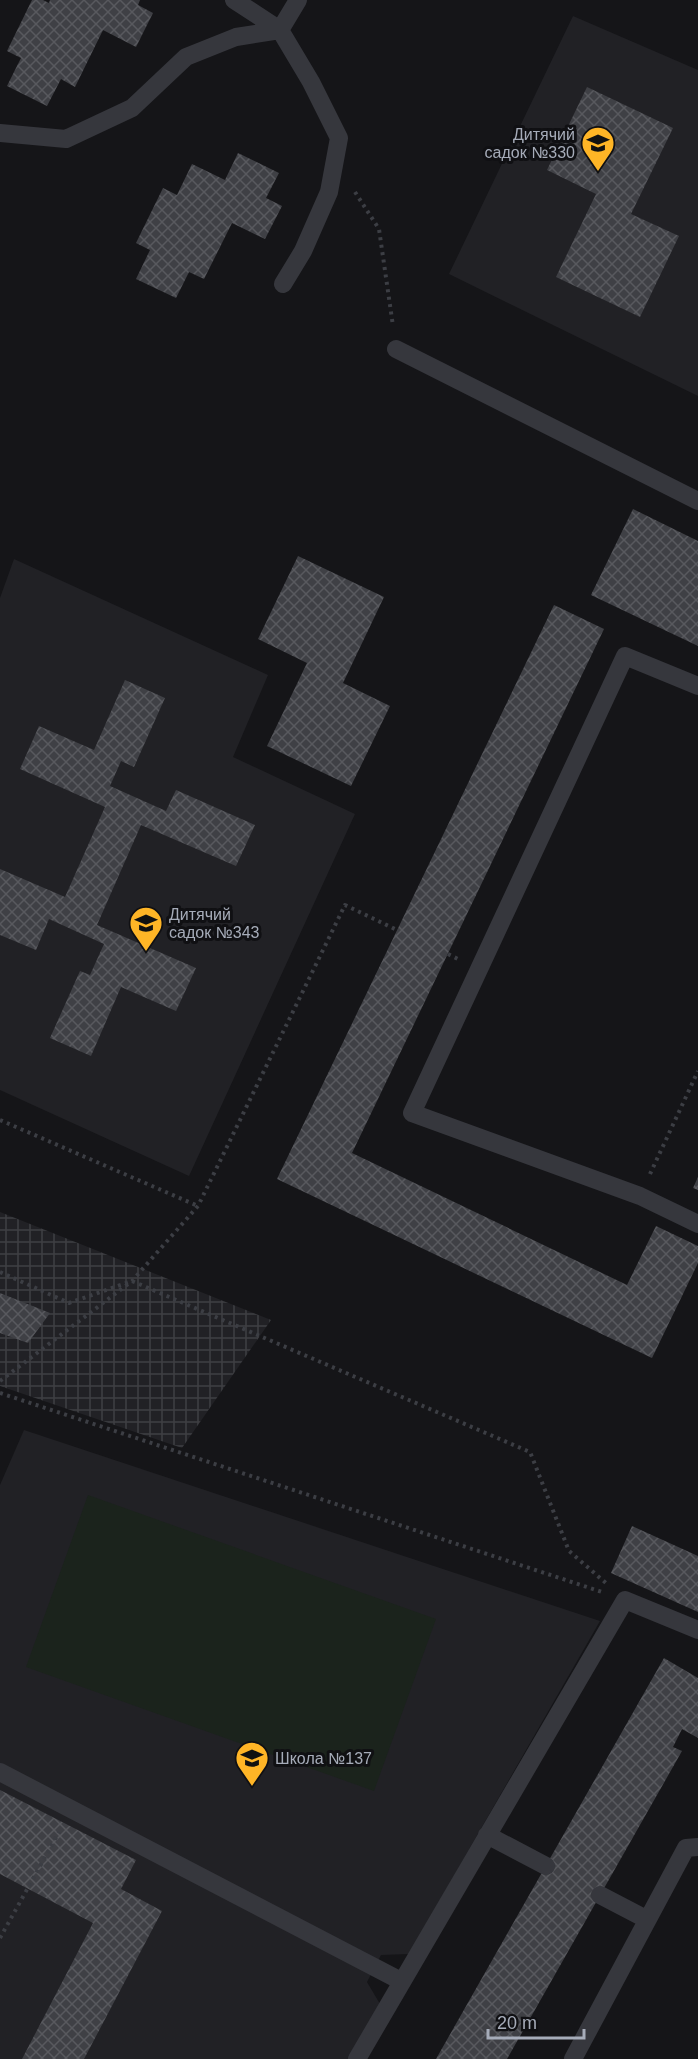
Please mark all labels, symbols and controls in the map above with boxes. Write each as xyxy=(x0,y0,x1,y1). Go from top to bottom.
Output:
school or university icon: Дитячий садок №330 xyxy=(580,125,616,172)
place label: Дитячий садок №330 xyxy=(485,126,575,161)
school or university icon: Дитячий садок №343 xyxy=(128,905,164,952)
place label: Дитячий садок №343 xyxy=(169,906,260,941)
school or university icon: Школа №137 xyxy=(234,1740,270,1787)
place label: Школа №137 xyxy=(275,1750,372,1767)
scale bar xyxy=(488,2002,584,2040)
text: 20 m xyxy=(497,2013,537,2033)

